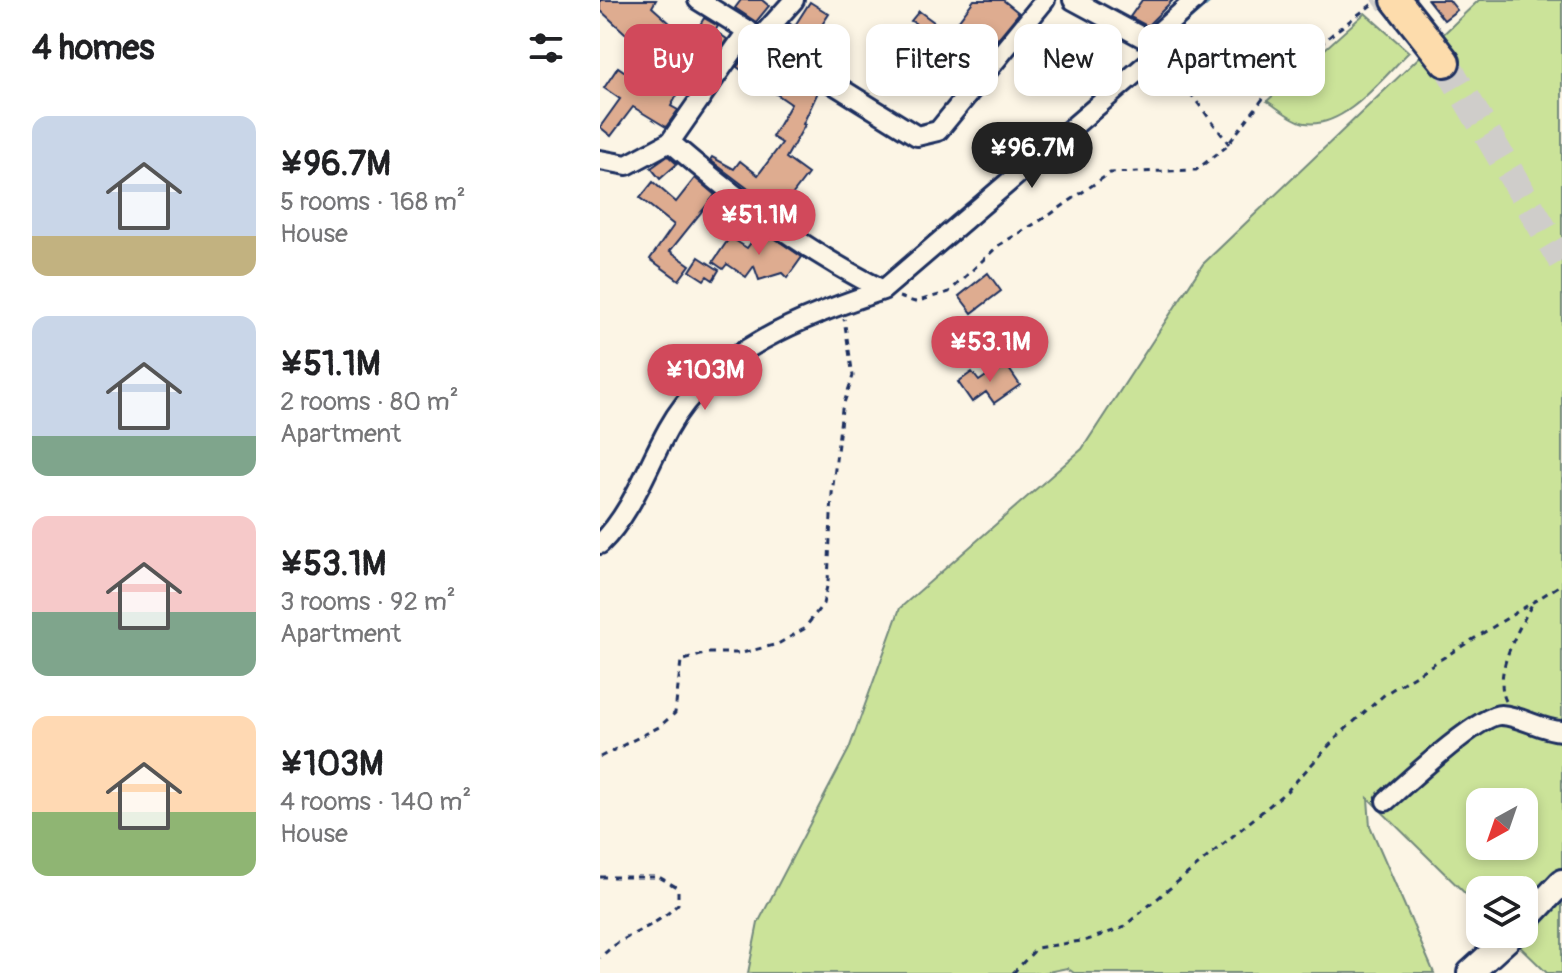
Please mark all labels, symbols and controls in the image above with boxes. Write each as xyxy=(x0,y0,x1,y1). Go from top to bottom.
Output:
chip: Buy xyxy=(624,24,722,96)
chip: Rent xyxy=(738,24,850,96)
chip: Filters xyxy=(866,24,998,96)
chip: New xyxy=(1014,24,1122,96)
chip: Apartment xyxy=(1138,24,1325,96)
icon: filters xyxy=(524,26,568,70)
text: 4 homes xyxy=(32,27,154,70)
pin: ¥96.7M xyxy=(967,122,1097,190)
text: ¥96.7M xyxy=(990,132,1074,164)
text: ¥96.7M xyxy=(280,143,391,186)
icon: home xyxy=(96,148,192,244)
text: 5 rooms · 168 m² xyxy=(280,186,466,218)
pin: ¥51.1M xyxy=(694,189,824,257)
text: ¥51.1M xyxy=(721,199,797,231)
text: House xyxy=(280,218,348,250)
pin: ¥53.1M xyxy=(925,316,1055,384)
text: ¥53.1M xyxy=(949,326,1031,358)
text: ¥51.1M xyxy=(280,343,381,386)
pin: ¥103M xyxy=(649,344,761,412)
icon: home xyxy=(96,348,192,444)
text: ¥103M xyxy=(665,354,745,386)
text: 2 rooms · 80 m² xyxy=(280,386,459,418)
text: Apartment xyxy=(280,418,401,450)
text: ¥53.1M xyxy=(280,543,386,586)
icon: home xyxy=(96,548,192,644)
text: 3 rooms · 92 m² xyxy=(280,586,456,618)
text: Apartment xyxy=(280,618,401,650)
text: ¥103M xyxy=(280,743,384,786)
icon: home xyxy=(96,748,192,844)
text: 4 rooms · 140 m² xyxy=(280,786,471,818)
north arrow xyxy=(1466,788,1538,860)
map controls xyxy=(1466,788,1538,948)
text: House xyxy=(280,818,348,850)
button: layers xyxy=(1466,876,1538,948)

